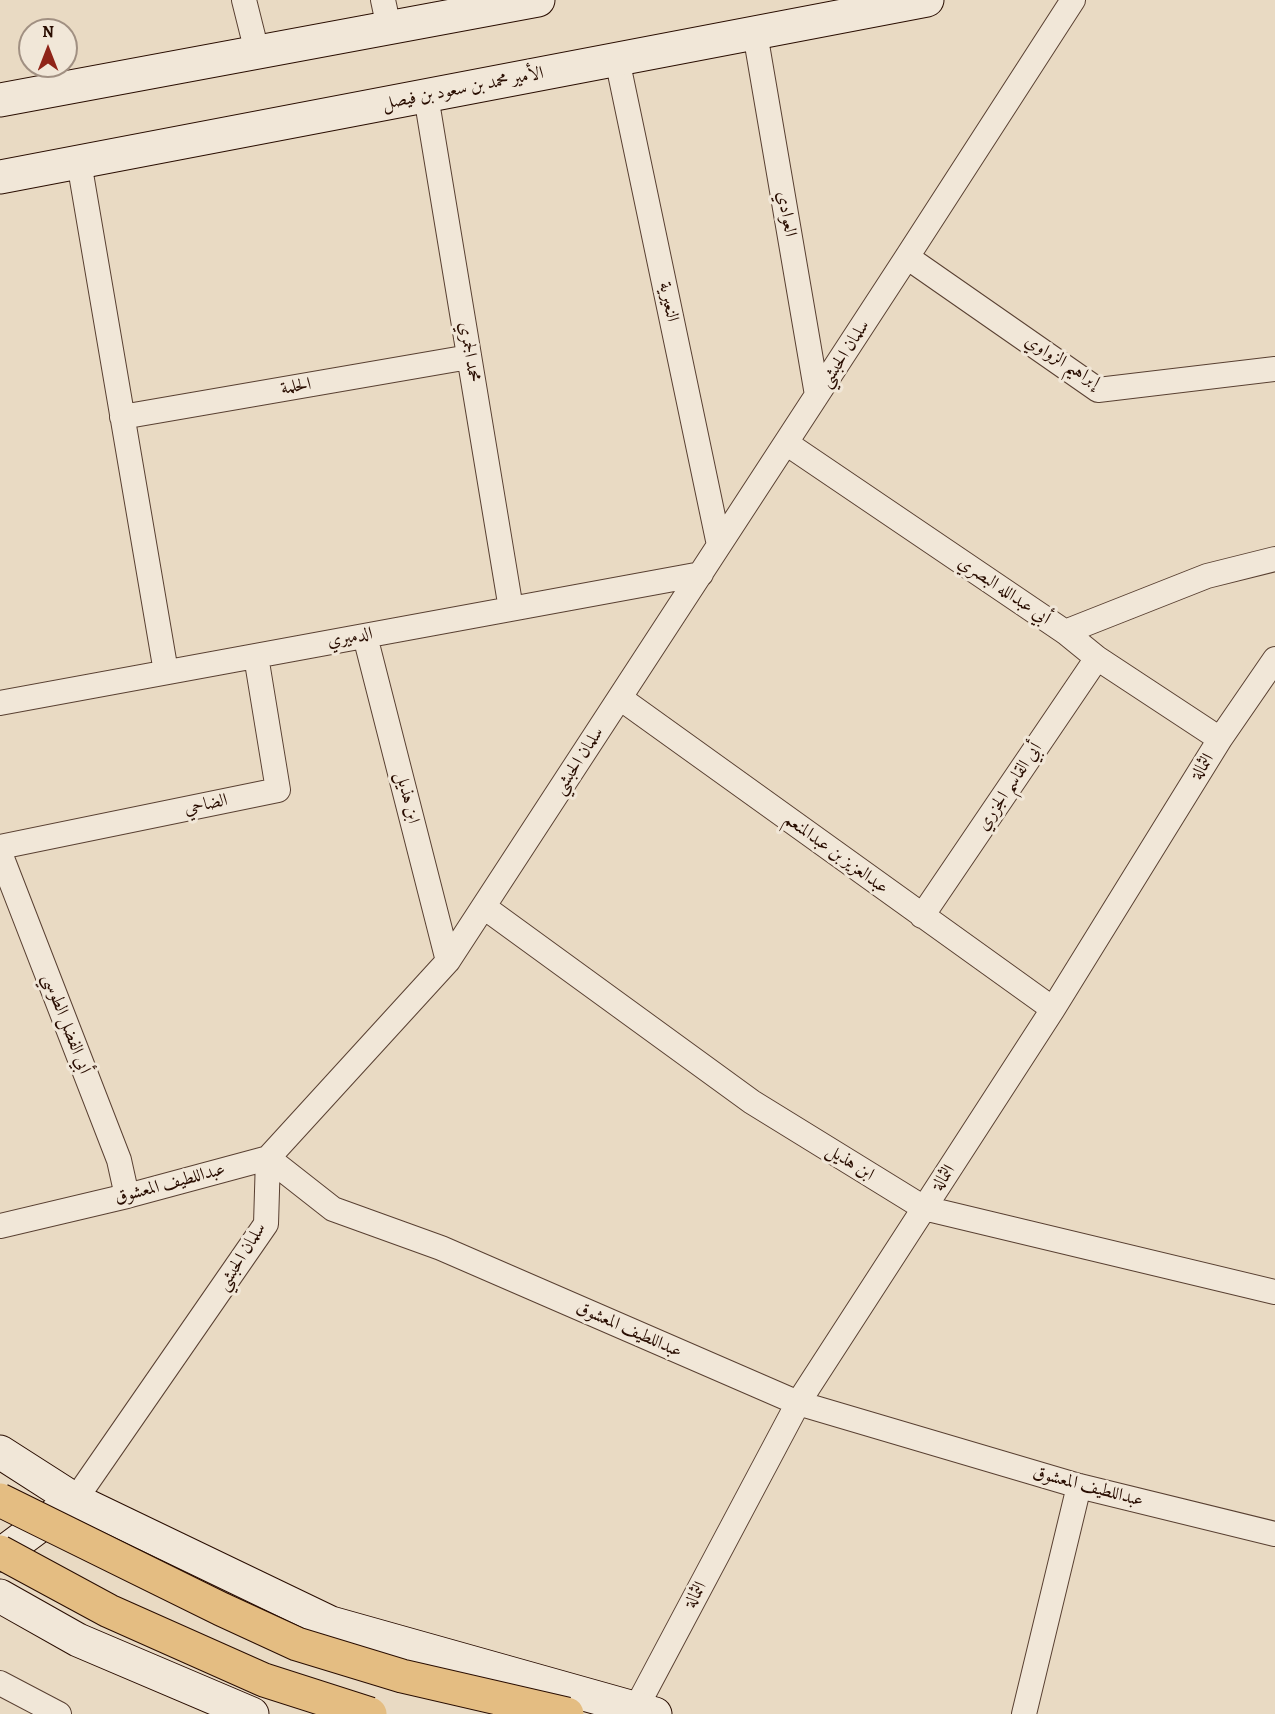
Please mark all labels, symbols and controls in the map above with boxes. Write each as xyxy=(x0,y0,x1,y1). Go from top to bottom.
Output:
north arrow xyxy=(18,18,78,78)
text: N xyxy=(42,21,54,43)
street label: الأمير محمد بن سعود بن فيصل xyxy=(380,63,546,115)
street label: العوادي xyxy=(771,190,801,238)
street label: النعيرية xyxy=(653,280,683,324)
street label: سلمان الحبشي xyxy=(815,316,875,392)
street label: محمد الجمري xyxy=(454,320,484,384)
street label: إبراهيم الزواوي xyxy=(1020,330,1104,394)
street label: الحلمة xyxy=(279,374,313,400)
street label: أبي عبدالله البصري xyxy=(953,552,1055,630)
street label: الدميري xyxy=(326,623,374,653)
street label: سلمان الحبشي xyxy=(549,723,609,799)
street label: أبي القاسم الجزري xyxy=(973,739,1047,835)
street label: الثمالة xyxy=(1187,750,1219,784)
street label: ابن هذيل xyxy=(390,770,424,826)
street label: الضاحي xyxy=(182,790,230,820)
street label: عبدالعزيز بن عبدالمنعم xyxy=(779,809,893,899)
street label: أبي الفضل الطوسي xyxy=(37,971,95,1077)
street label: ابن هذيل xyxy=(822,1140,878,1186)
street label: عبداللطيف المعشوق xyxy=(112,1159,228,1209)
street label: الثمالة xyxy=(928,1161,960,1195)
street label: سلمان الحبشي xyxy=(213,1219,271,1295)
street label: عبداللطيف المعشوق xyxy=(573,1297,685,1363)
street label: عبداللطيف المعشوق xyxy=(1030,1462,1146,1512)
street label: الثمالة xyxy=(680,1578,712,1612)

